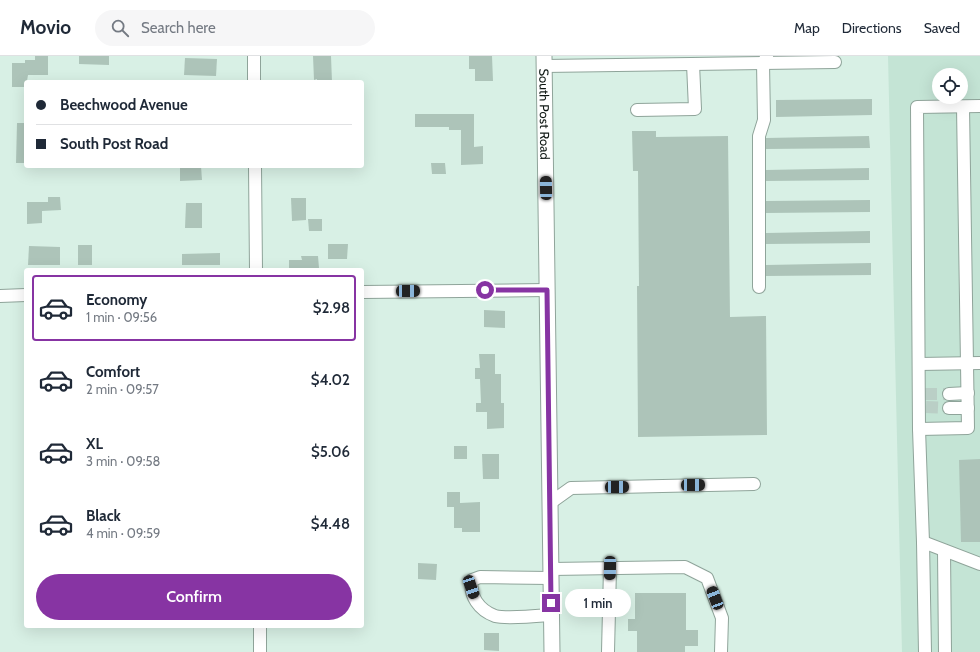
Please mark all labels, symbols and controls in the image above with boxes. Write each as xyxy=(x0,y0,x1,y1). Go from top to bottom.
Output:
search box xyxy=(95,10,375,46)
text: Movio xyxy=(20,16,71,39)
icon: search xyxy=(109,17,131,39)
text: Search here xyxy=(141,19,216,37)
text: Map xyxy=(794,19,820,37)
text: Directions xyxy=(842,19,902,37)
text: Saved xyxy=(924,19,960,37)
street label: South Post Road xyxy=(536,68,553,160)
map controls xyxy=(932,68,968,104)
button: locate xyxy=(932,68,968,104)
text: Beechwood Avenue xyxy=(60,96,188,114)
text: South Post Road xyxy=(60,135,168,153)
car xyxy=(540,176,552,200)
route start xyxy=(476,281,494,299)
car xyxy=(396,285,420,297)
icon: car xyxy=(38,290,74,326)
text: Economy xyxy=(86,291,147,309)
text: $2.98 xyxy=(313,299,350,317)
text: 1 min · 09:56 xyxy=(86,309,157,325)
icon: car xyxy=(38,362,74,398)
text: Comfort xyxy=(86,363,140,381)
text: $4.02 xyxy=(311,371,350,389)
text: 2 min · 09:57 xyxy=(86,381,159,397)
icon: car xyxy=(38,434,74,470)
text: XL xyxy=(86,435,103,453)
text: $5.06 xyxy=(311,443,350,461)
text: 3 min · 09:58 xyxy=(86,453,160,469)
car xyxy=(681,479,705,491)
car xyxy=(605,481,629,493)
icon: car xyxy=(38,506,74,542)
text: Black xyxy=(86,507,121,525)
text: $4.48 xyxy=(311,515,350,533)
text: 4 min · 09:59 xyxy=(86,525,160,541)
car xyxy=(604,556,616,580)
button: Confirm xyxy=(36,574,352,620)
car xyxy=(461,574,481,600)
car xyxy=(705,585,725,611)
callout: 1 min xyxy=(565,589,631,617)
route end xyxy=(542,594,560,612)
text: 1 min xyxy=(583,595,613,611)

